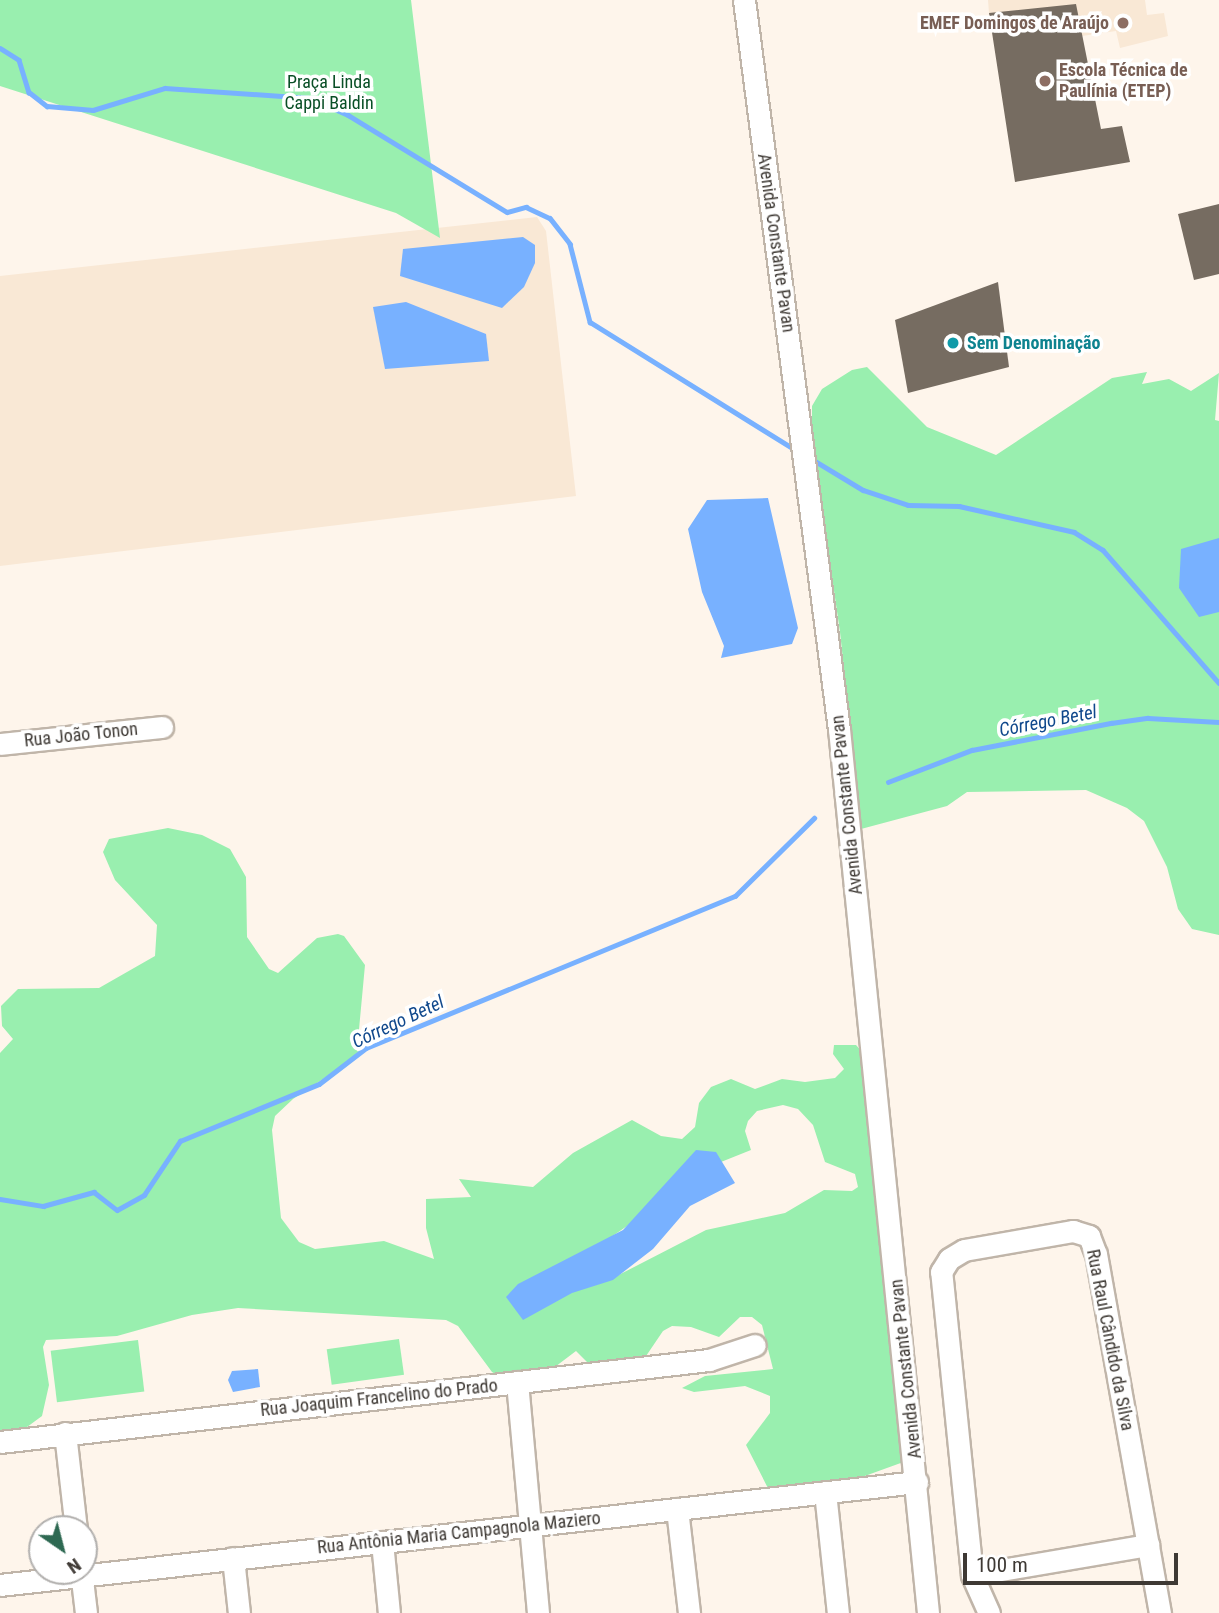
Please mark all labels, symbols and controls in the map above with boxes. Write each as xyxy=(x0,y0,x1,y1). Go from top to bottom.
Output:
place label: EMEF Domingos de Araújo xyxy=(920,12,1109,34)
marker: EMEF Domingos de Araújo xyxy=(1115,15,1131,31)
place label: Escola Técnica de Paulínia (ETEP) xyxy=(1059,60,1188,102)
park label: Praça Linda Cappi Baldin xyxy=(284,72,374,114)
marker: Escola Técnica de Paulínia (ETEP) xyxy=(1037,73,1053,89)
street label: Avenida Constante Pavan xyxy=(753,152,799,334)
place label: Sem Denominação xyxy=(967,332,1100,354)
marker: Sem Denominação xyxy=(945,335,961,351)
water label: Córrego Betel xyxy=(997,700,1099,742)
street label: Avenida Constante Pavan xyxy=(827,714,867,896)
street label: Rua João Tonon xyxy=(23,718,139,752)
water label: Córrego Betel xyxy=(348,991,448,1053)
street label: Rua Raul Cândido da Silva xyxy=(1082,1247,1138,1433)
street label: Avenida Constante Pavan xyxy=(886,1278,926,1460)
street label: Rua Joaquim Francelino do Prado xyxy=(259,1375,499,1421)
street label: Rua Antônia Maria Campagnola Maziero xyxy=(316,1507,602,1559)
north arrow xyxy=(28,1515,98,1585)
scale bar xyxy=(967,1540,1182,1584)
text: N xyxy=(63,1553,86,1579)
text: 100 m xyxy=(976,1553,1028,1577)

